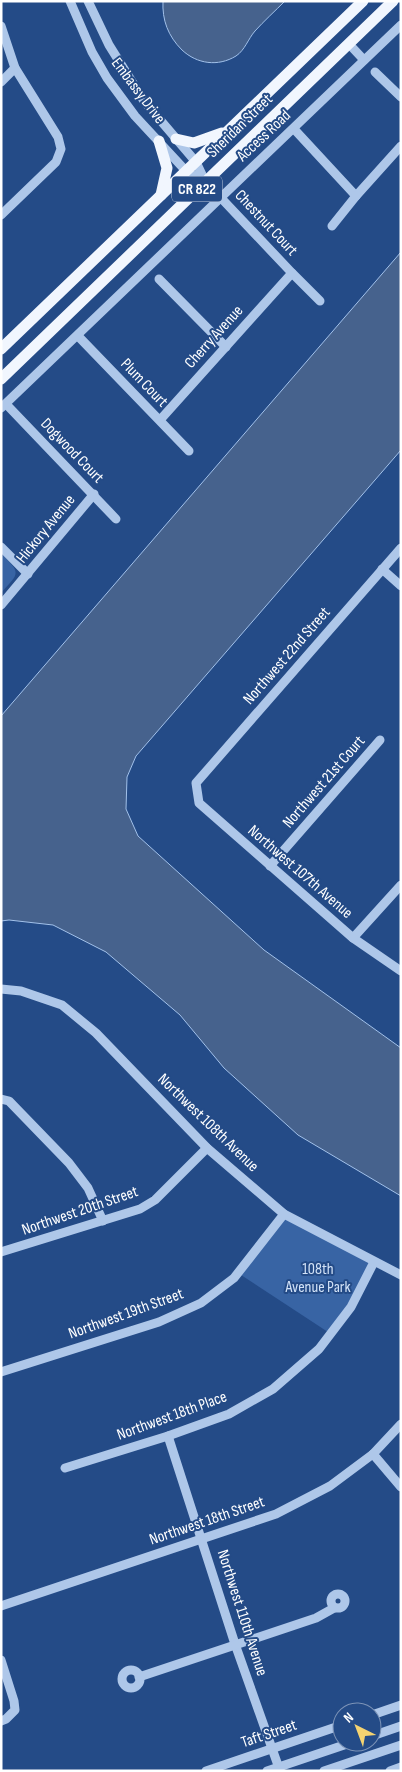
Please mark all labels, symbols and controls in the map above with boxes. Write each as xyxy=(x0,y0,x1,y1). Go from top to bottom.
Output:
street label: Embassy Drive xyxy=(107,54,169,128)
street label: Sheridan Street xyxy=(203,90,277,162)
street label: Access Road xyxy=(232,106,295,166)
road number: CR 822 xyxy=(172,176,222,202)
street label: Chestnut Court xyxy=(231,186,301,260)
street label: Cherry Avenue xyxy=(181,302,247,372)
street label: Plum Court xyxy=(116,355,172,411)
street label: Dogwood Court xyxy=(36,415,108,487)
street label: Hickory Avenue xyxy=(13,491,79,567)
street label: Northwest 22nd Street xyxy=(240,603,335,709)
street label: Northwest 21st Court xyxy=(279,732,369,832)
street label: Northwest 107th Avenue xyxy=(244,821,356,923)
street label: Northwest 108th Avenue xyxy=(154,1070,262,1176)
street label: Northwest 20th Street xyxy=(19,1182,141,1240)
park label: 108th Avenue Park xyxy=(284,1260,351,1297)
street label: Northwest 19th Street xyxy=(66,1284,186,1344)
street label: Northwest 18th Place xyxy=(115,1387,229,1445)
street label: Northwest 18th Street xyxy=(147,1492,267,1550)
street label: Northwest 110th Avenue xyxy=(213,1548,271,1678)
north arrow xyxy=(332,1702,382,1752)
text: N xyxy=(340,1709,357,1727)
street label: Taft Street xyxy=(239,1716,299,1752)

